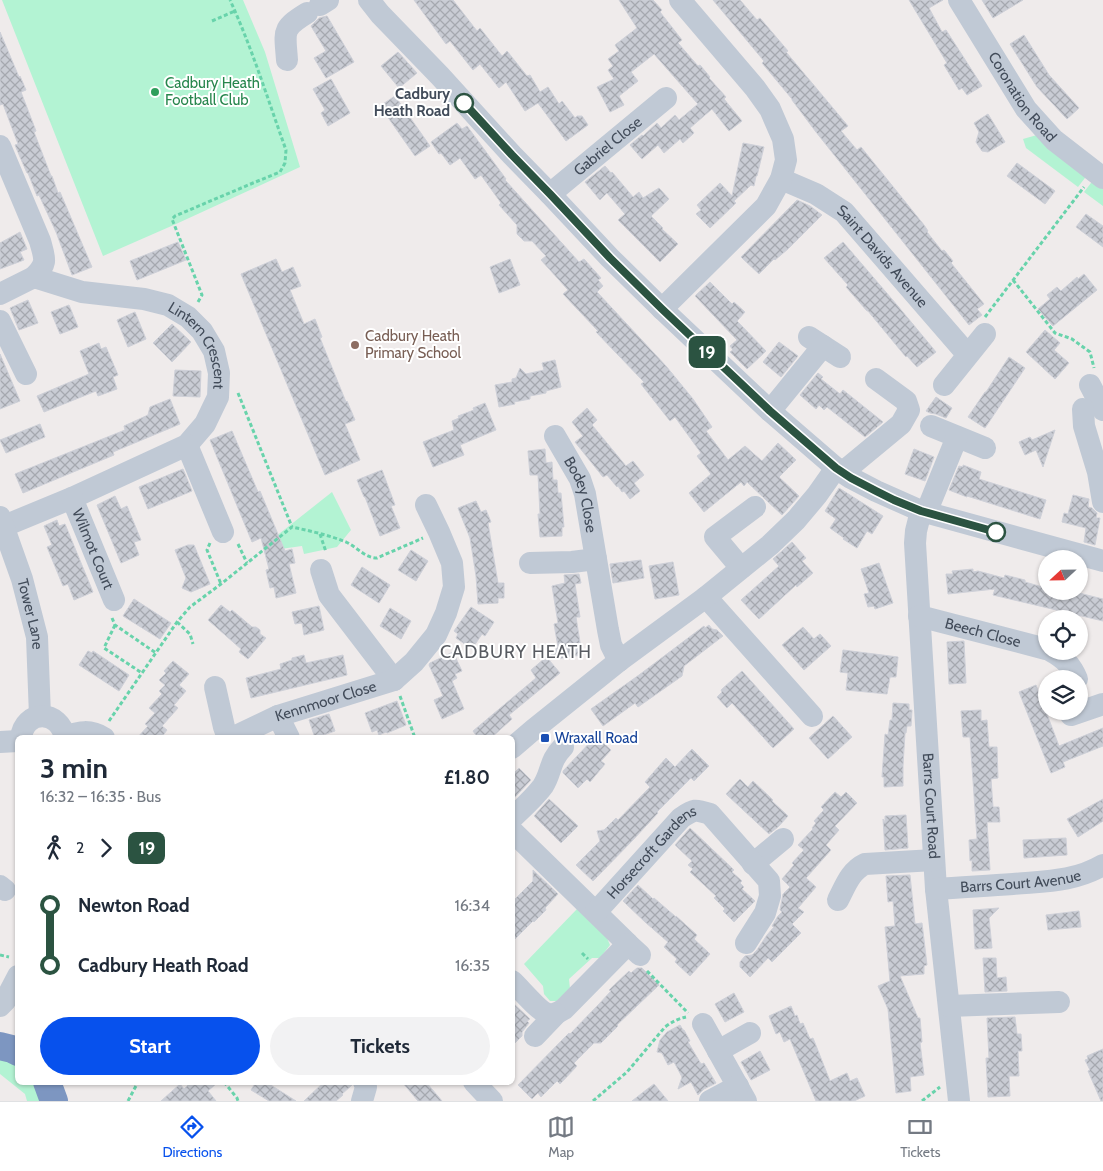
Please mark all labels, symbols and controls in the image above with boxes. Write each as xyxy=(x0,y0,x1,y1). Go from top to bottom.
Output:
street label: Coronation Road xyxy=(984,49,1060,146)
place label: Cadbury Heath Football Club xyxy=(165,74,260,109)
place label: Cadbury Heath Road xyxy=(374,85,451,120)
marker: Cadbury Heath Football Club xyxy=(149,86,161,98)
marker: Cadbury Heath Road xyxy=(454,93,474,113)
street label: Gabriel Close xyxy=(570,113,646,180)
street label: Saint Davids Avenue xyxy=(834,201,932,311)
street label: Lintern Crescent xyxy=(165,298,229,390)
place label: Cadbury Heath Primary School xyxy=(365,327,462,362)
line badge: 19 xyxy=(684,336,730,368)
marker: Cadbury Heath Primary School xyxy=(349,339,361,351)
text: 19 xyxy=(699,341,715,363)
street label: Bodey Close xyxy=(560,454,600,534)
street label: Wilmot Court xyxy=(68,506,118,592)
unlabelled marker xyxy=(986,522,1006,542)
north arrow xyxy=(1038,550,1088,600)
map controls xyxy=(1038,550,1088,720)
street label: Tower Lane xyxy=(13,577,46,650)
button: locate xyxy=(1038,610,1088,660)
street label: Beech Close xyxy=(943,614,1023,651)
district label: CADBURY HEATH xyxy=(440,641,592,663)
button: layers xyxy=(1038,670,1088,720)
street label: Kennmoor Close xyxy=(273,677,379,725)
place label: Wraxall Road xyxy=(555,729,638,747)
marker: Wraxall Road xyxy=(539,732,551,744)
text: 3 min xyxy=(40,751,108,785)
street label: Barrs Court Road xyxy=(919,752,943,859)
text: £1.80 xyxy=(444,766,490,789)
text: 16:32 – 16:35 · Bus xyxy=(40,787,161,806)
street label: Horsecroft Gardens xyxy=(603,802,698,903)
icon: walk xyxy=(40,834,68,862)
icon: forward xyxy=(92,834,120,862)
text: 19 xyxy=(138,837,155,859)
text: 2 xyxy=(76,838,84,857)
street label: Barrs Court Avenue xyxy=(960,866,1083,896)
text: Newton Road xyxy=(78,894,190,917)
text: 16:34 xyxy=(454,896,490,915)
text: Cadbury Heath Road xyxy=(78,954,249,977)
text: 16:35 xyxy=(455,956,490,975)
button: Start xyxy=(40,1017,260,1075)
button: Tickets xyxy=(270,1017,490,1075)
tab: Directions xyxy=(162,1113,222,1161)
tab: Map xyxy=(547,1113,575,1161)
tab: Tickets xyxy=(900,1113,941,1161)

